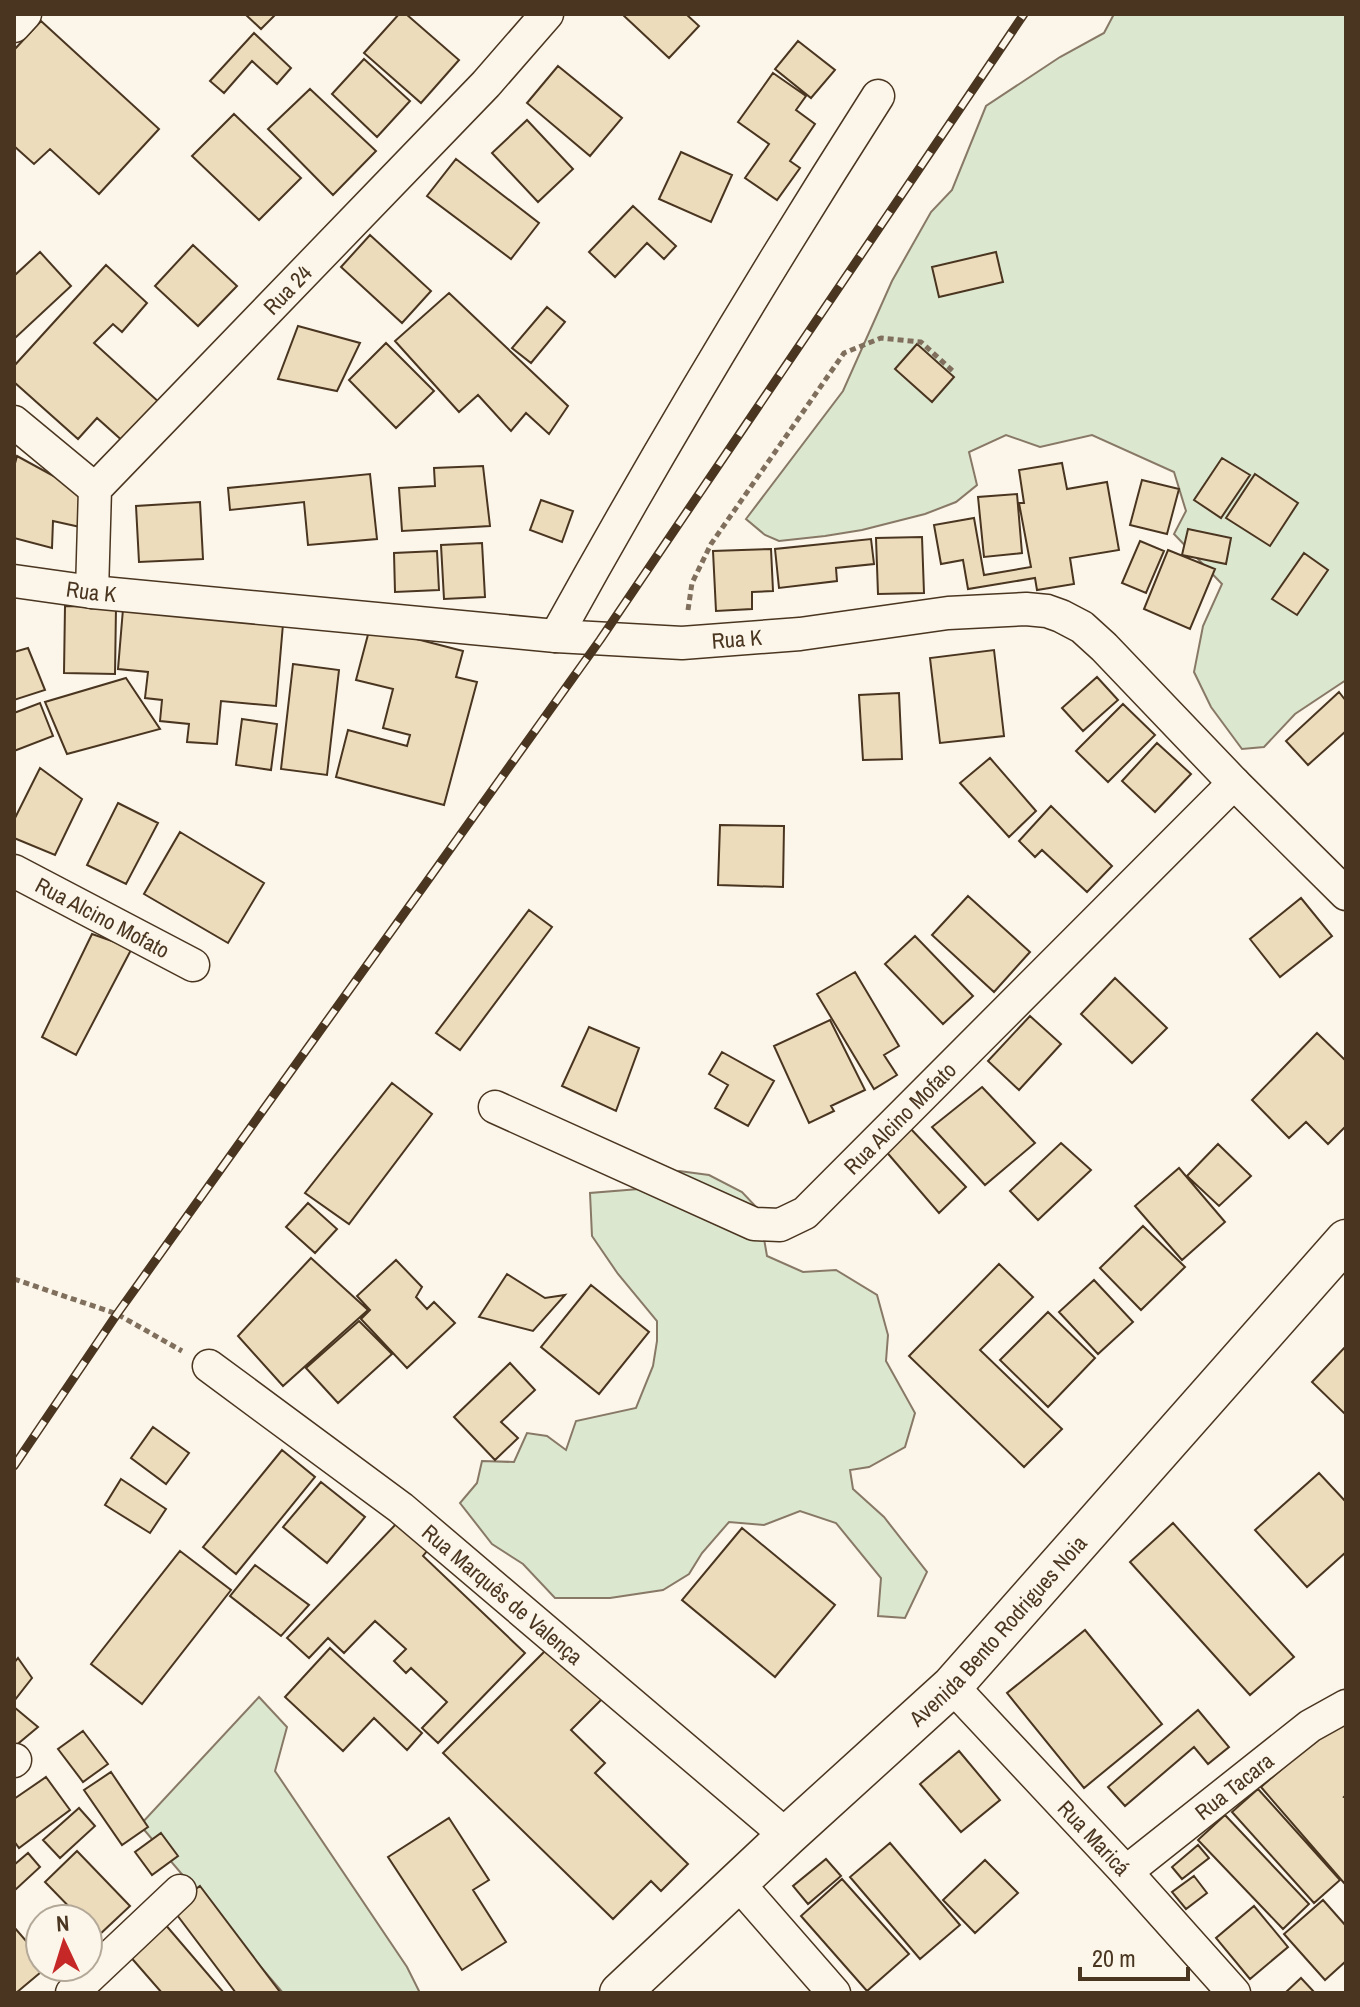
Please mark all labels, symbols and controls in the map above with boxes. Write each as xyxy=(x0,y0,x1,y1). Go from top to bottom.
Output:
street label: Rua 24 xyxy=(256,258,318,321)
street label: Rua K xyxy=(64,574,118,609)
street label: Rua K xyxy=(711,622,763,656)
street label: Rua Alcino Mofato xyxy=(30,870,175,965)
street label: Rua Alcino Mofato xyxy=(837,1055,962,1181)
street label: Rua Marquês de Valença xyxy=(416,1517,589,1671)
street label: Avenida Bento Rodrigues Noia xyxy=(902,1529,1093,1733)
street label: Rua Tacara xyxy=(1189,1746,1280,1827)
street label: Rua Maricá xyxy=(1051,1794,1137,1882)
north arrow xyxy=(24,1903,104,1983)
text: N xyxy=(55,1908,70,1938)
scale bar xyxy=(1080,1931,1188,1981)
text: 20 m xyxy=(1092,1942,1136,1974)

